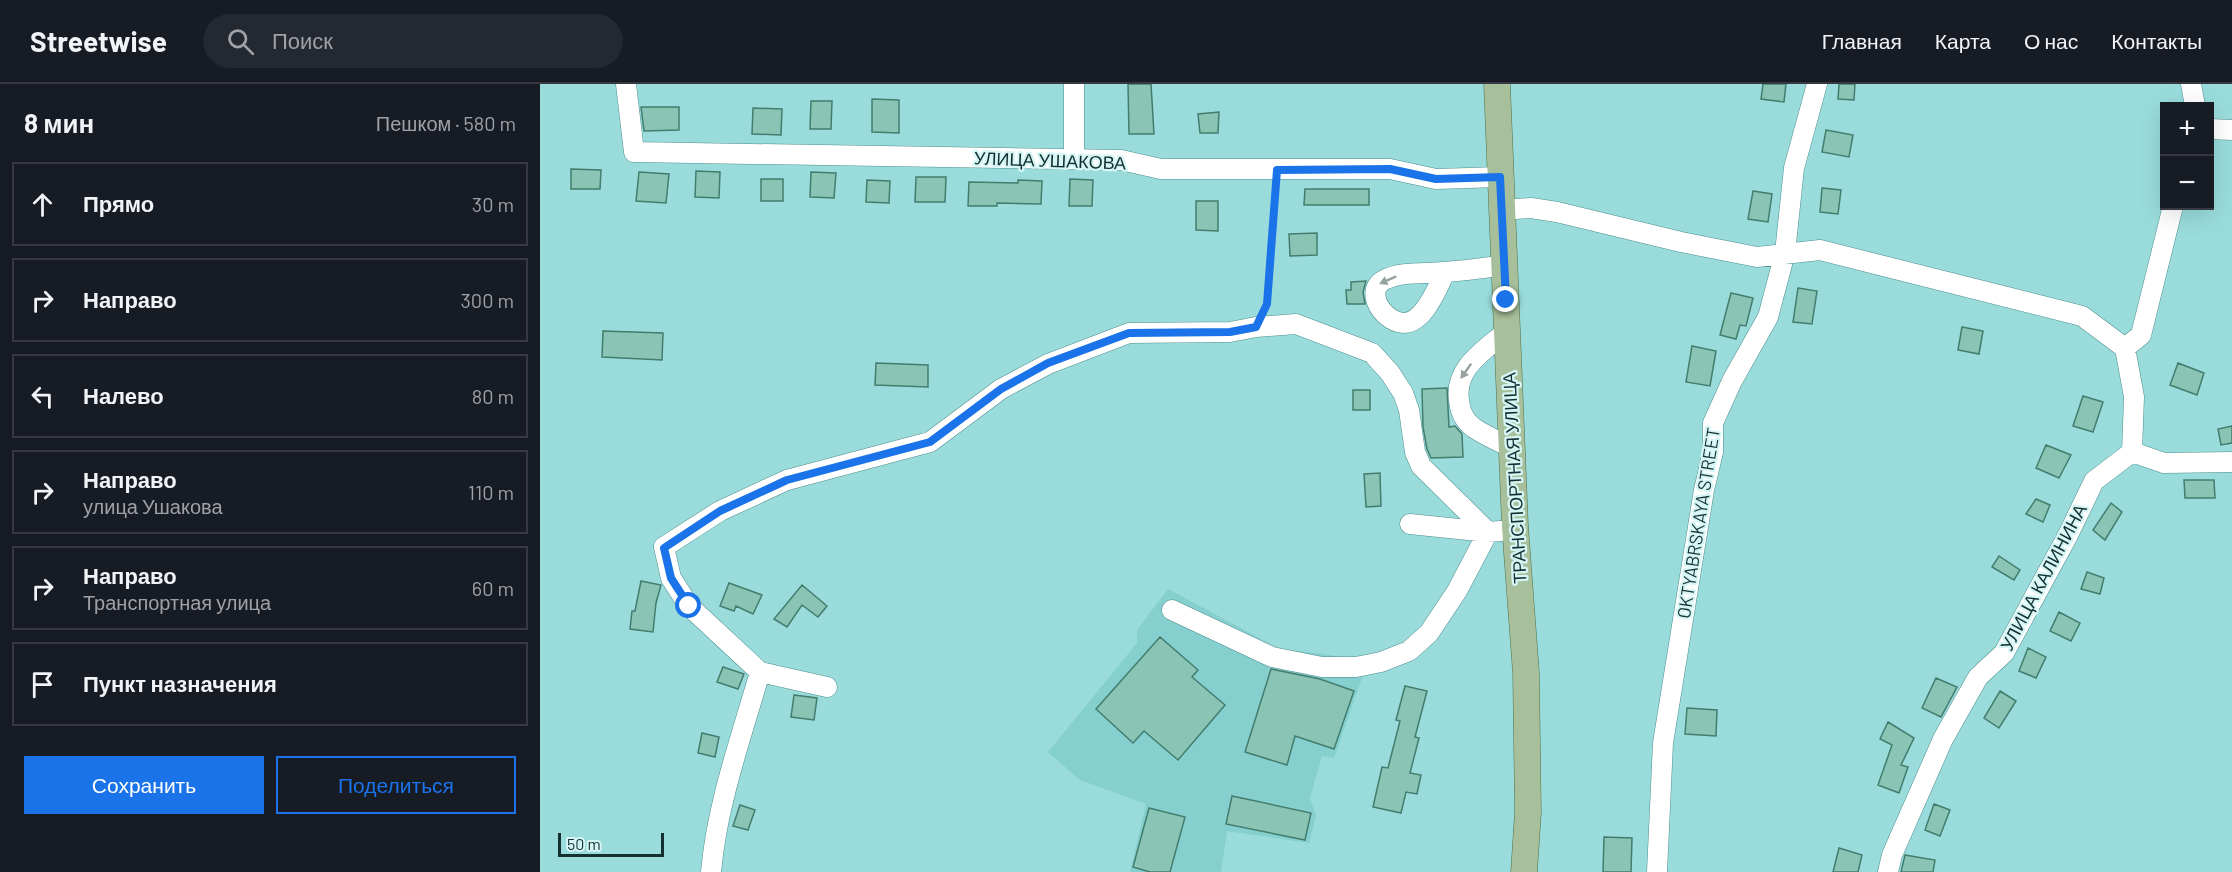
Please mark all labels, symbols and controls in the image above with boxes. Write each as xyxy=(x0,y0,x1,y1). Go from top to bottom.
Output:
search box xyxy=(203,14,623,68)
text: Streetwise xyxy=(30,24,167,58)
icon: search xyxy=(224,25,257,58)
text: Поиск xyxy=(272,27,333,53)
text: Главная xyxy=(1822,28,1902,53)
text: Карта xyxy=(1935,28,1991,53)
text: О нас xyxy=(2024,28,2078,53)
text: Контакты xyxy=(2111,28,2202,53)
map controls xyxy=(2160,102,2214,210)
button: + xyxy=(2160,102,2214,156)
text: 8 мин xyxy=(24,107,94,138)
text: Пешком · 580 m xyxy=(376,111,516,135)
street label: УЛИЦА УШАКОВА xyxy=(974,146,1126,174)
button: − xyxy=(2160,156,2214,210)
icon: ahead xyxy=(26,188,59,221)
text: Прямо xyxy=(83,190,154,216)
text: 30 m xyxy=(472,192,514,216)
one-way arrow xyxy=(1379,275,1397,285)
icon: right xyxy=(26,284,59,317)
text: Направо xyxy=(83,286,177,312)
route end xyxy=(1492,286,1518,312)
text: 300 m xyxy=(461,288,514,312)
one-way arrow xyxy=(1460,363,1471,380)
street label: ТРАНСПОРТНАЯ УЛИЦА xyxy=(1497,372,1531,584)
icon: left xyxy=(26,380,59,413)
text: Налево xyxy=(83,382,164,408)
text: 80 m xyxy=(472,384,514,408)
street label: OKTYABRSKAYA STREET xyxy=(1672,426,1724,620)
text: Направо xyxy=(83,466,177,492)
icon: right xyxy=(26,476,59,509)
text: 110 m xyxy=(468,480,514,504)
text: улица Ушакова xyxy=(83,494,223,518)
street label: УЛИЦА КАЛИНИНА xyxy=(1995,500,2091,654)
text: Направо xyxy=(83,562,177,588)
icon: right xyxy=(26,572,59,605)
text: 60 m xyxy=(472,576,514,600)
text: Транспортная улица xyxy=(83,590,271,614)
route start xyxy=(675,592,701,618)
icon: arrive xyxy=(26,668,59,701)
text: Пункт назначения xyxy=(83,670,277,696)
button: Сохранить xyxy=(24,756,264,814)
button: Поделиться xyxy=(276,756,516,814)
scale bar xyxy=(558,830,664,858)
text: 50 m xyxy=(567,834,601,853)

